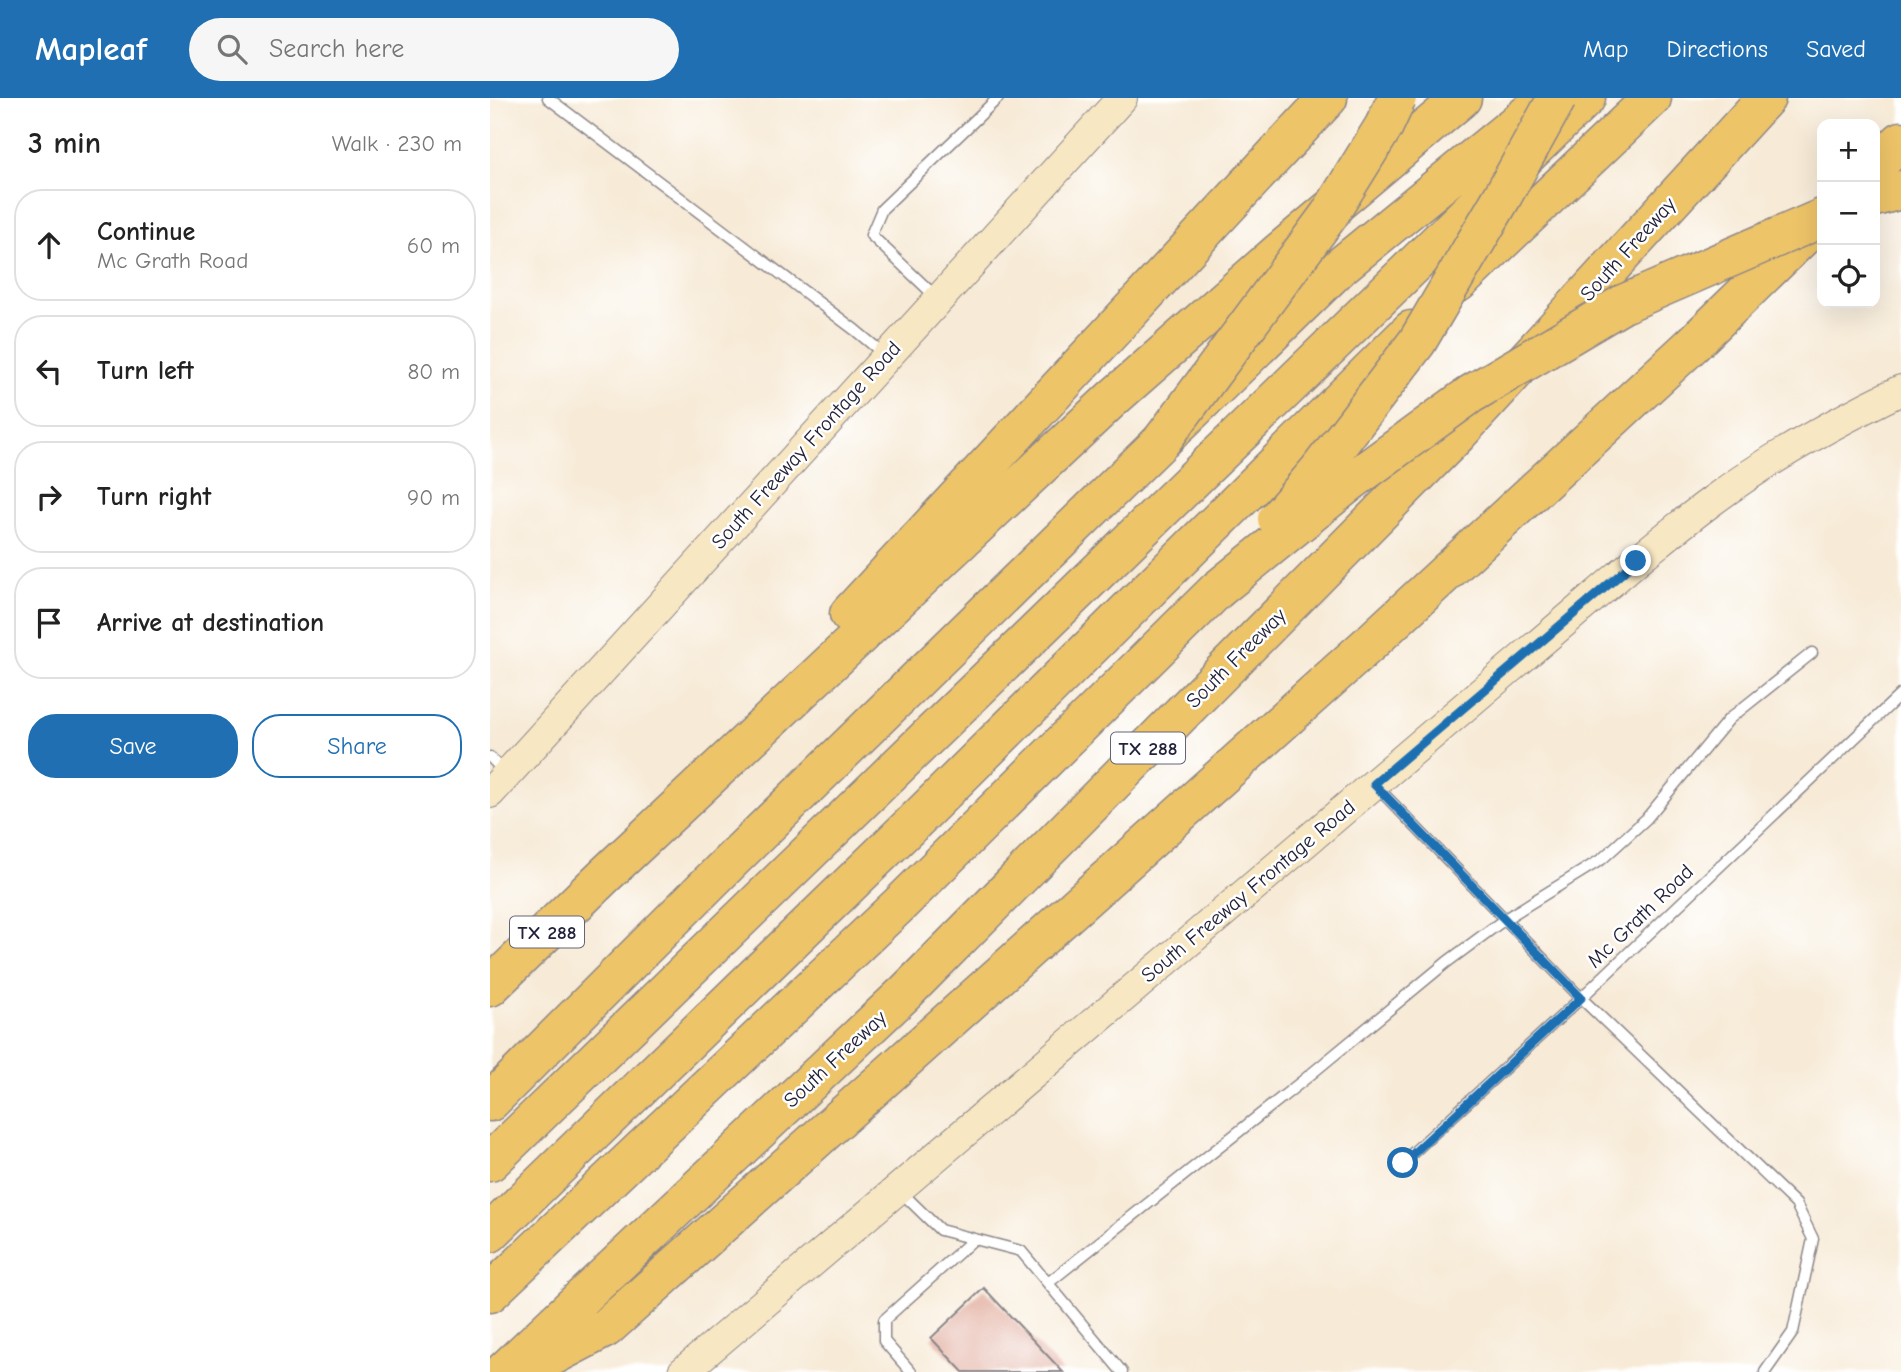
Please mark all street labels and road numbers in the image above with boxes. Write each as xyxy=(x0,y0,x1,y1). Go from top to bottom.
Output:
street label: South Freeway xyxy=(1575,192,1681,306)
street label: South Freeway Frontage Road xyxy=(706,336,906,554)
street label: South Freeway xyxy=(1181,603,1291,713)
road number: TX 288 xyxy=(1111,733,1185,764)
street label: South Freeway Frontage Road xyxy=(1136,795,1360,987)
street label: Mc Grath Road xyxy=(1582,859,1698,973)
road number: TX 288 xyxy=(510,916,584,947)
street label: South Freeway xyxy=(779,1005,892,1113)

